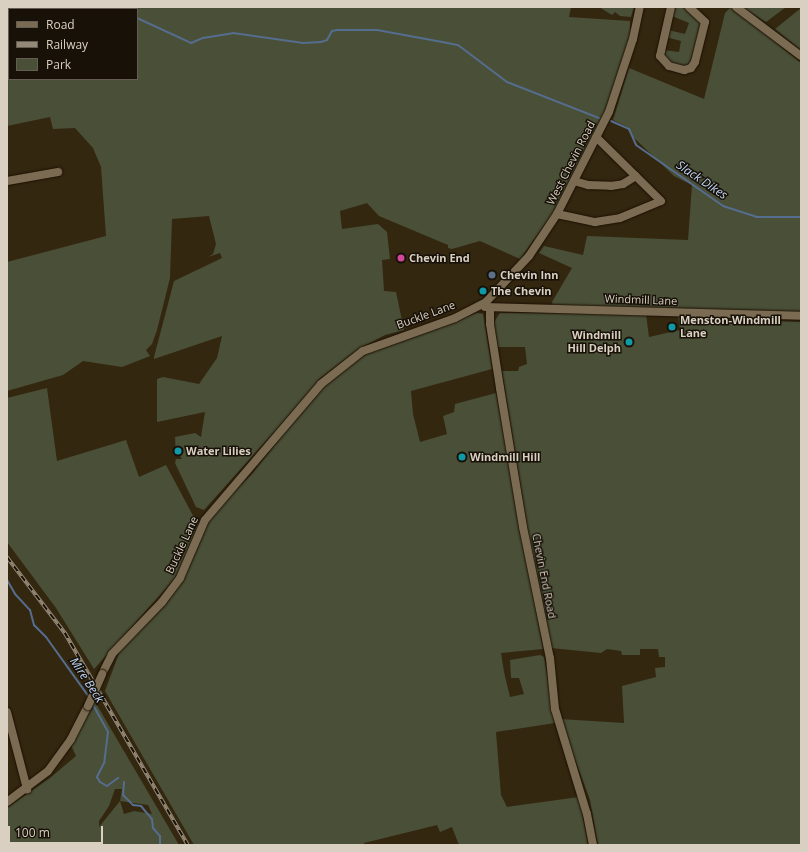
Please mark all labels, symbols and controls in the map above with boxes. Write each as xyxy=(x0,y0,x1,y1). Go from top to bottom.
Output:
legend xyxy=(8,8,138,80)
text: Road xyxy=(46,16,75,33)
text: Railway xyxy=(46,36,88,53)
text: Park xyxy=(46,56,71,73)
street label: West Chevin Road xyxy=(544,119,598,207)
water label: Slack Dikes xyxy=(674,158,730,202)
place label: Chevin End xyxy=(409,251,470,265)
marker: Chevin End xyxy=(396,253,406,263)
place label: Chevin Inn xyxy=(500,268,559,282)
marker: Chevin Inn xyxy=(487,270,497,280)
place label: The Chevin xyxy=(491,284,552,298)
marker: The Chevin xyxy=(478,286,488,296)
street label: Windmill Lane xyxy=(605,292,677,308)
street label: Buckle Lane xyxy=(395,298,457,332)
place label: Menston-Windmill Lane xyxy=(680,314,781,340)
marker: Menston-Windmill Lane xyxy=(667,322,677,332)
place label: Windmill Hill Delph xyxy=(567,329,621,355)
marker: Windmill Hill Delph xyxy=(624,337,634,347)
place label: Water Lilies xyxy=(186,444,251,458)
marker: Water Lilies xyxy=(173,446,183,456)
place label: Windmill Hill xyxy=(470,450,540,464)
marker: Windmill Hill xyxy=(457,452,467,462)
street label: Buckle Lane xyxy=(163,514,201,576)
street label: Chevin End Road xyxy=(529,532,559,620)
water label: Mire Beck xyxy=(67,655,107,705)
scale bar xyxy=(10,818,105,844)
text: 100 m xyxy=(15,824,50,841)

